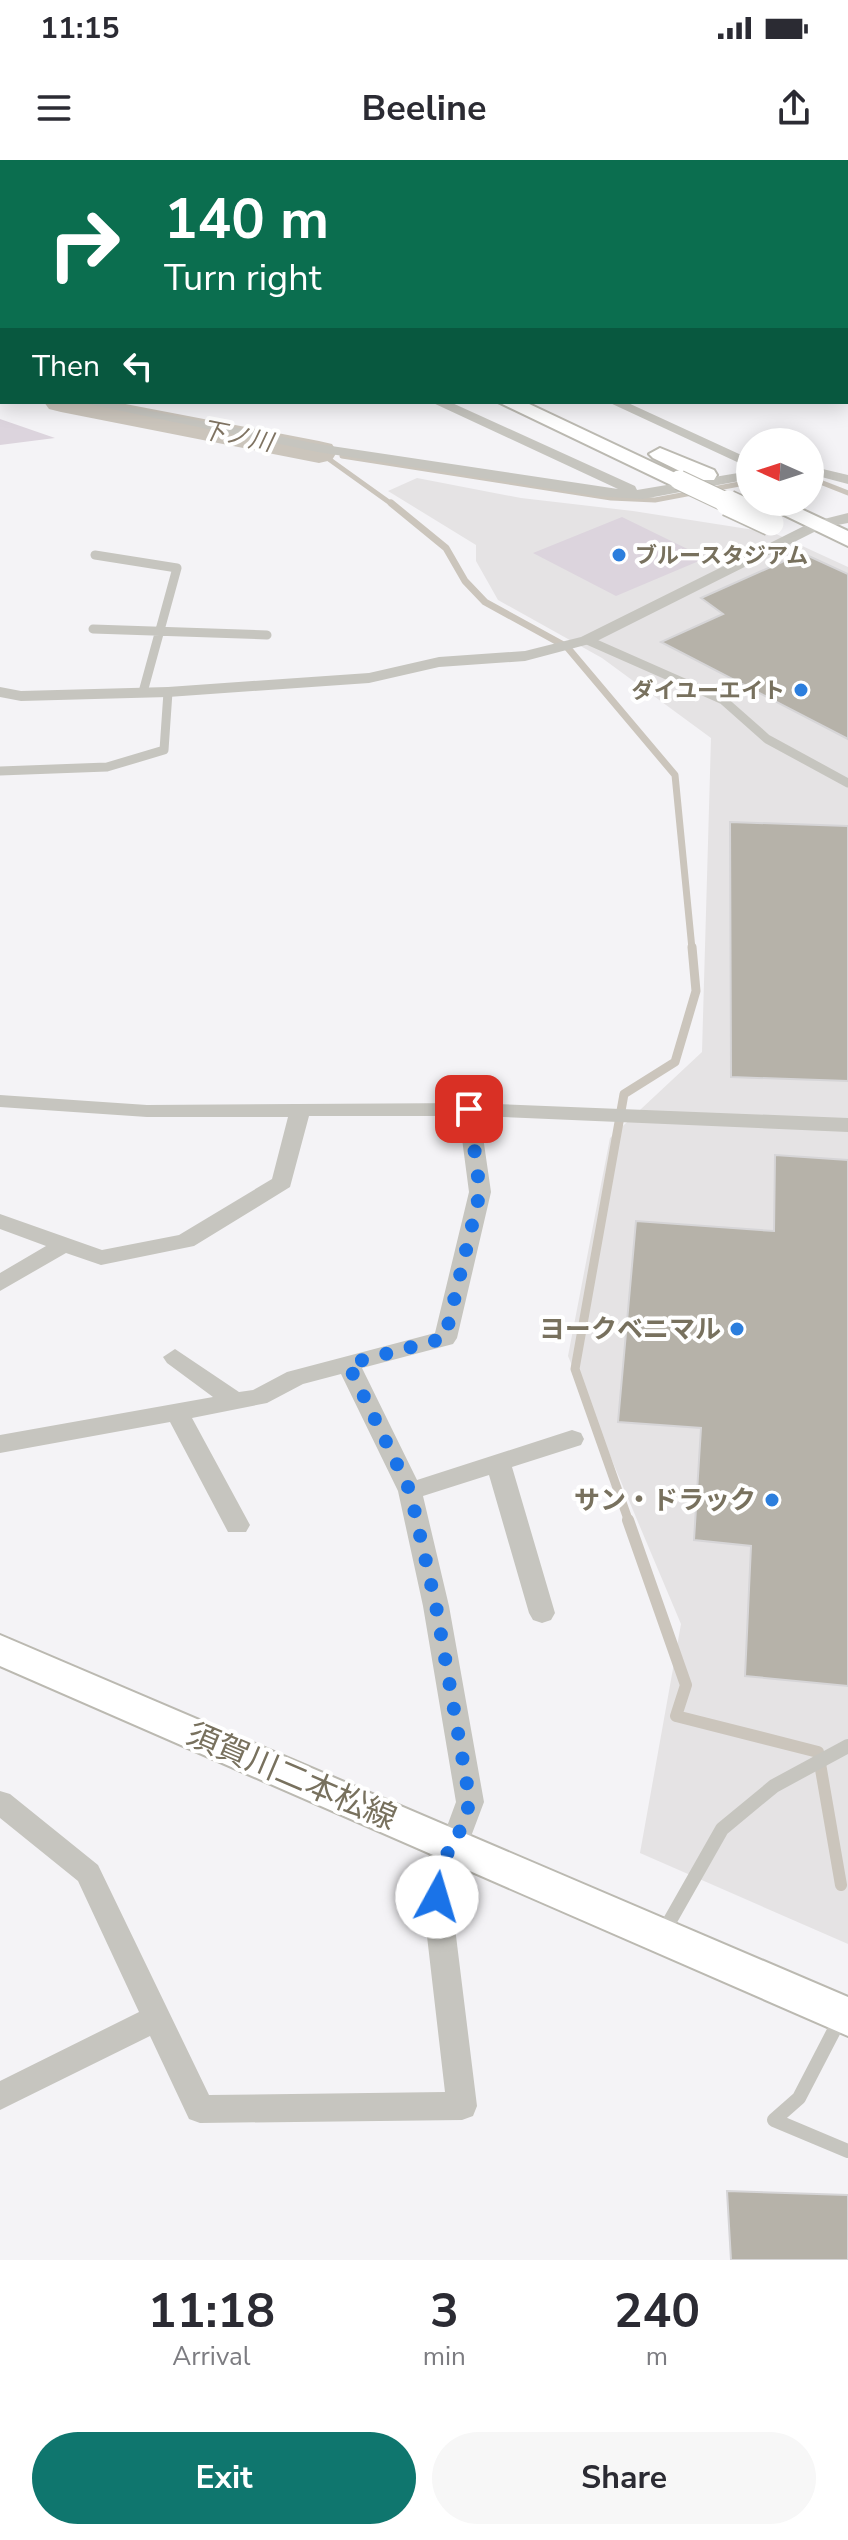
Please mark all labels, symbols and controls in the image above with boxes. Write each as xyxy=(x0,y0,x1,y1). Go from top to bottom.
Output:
text: 11:15 xyxy=(40,8,119,49)
text: Beeline xyxy=(361,84,487,133)
icon: menu xyxy=(32,86,76,130)
icon: share xyxy=(772,86,816,130)
text: 140 m xyxy=(164,181,329,258)
icon: right xyxy=(32,192,136,296)
text: Turn right xyxy=(164,254,321,303)
icon: left xyxy=(116,344,160,388)
text: Then xyxy=(32,346,100,387)
water label: 下ノ川 xyxy=(199,413,278,459)
north arrow xyxy=(736,428,824,516)
map controls xyxy=(736,428,824,516)
place label: ブルースタジアム xyxy=(635,541,808,571)
marker: ブルースタジアム xyxy=(610,546,628,564)
place label: ダイユーエイト xyxy=(631,676,785,706)
marker: ダイユーエイト xyxy=(792,681,810,699)
pin xyxy=(435,1075,503,1143)
icon: arrive xyxy=(447,1087,491,1131)
place label: ヨークベニマル xyxy=(539,1312,721,1347)
marker: ヨークベニマル xyxy=(728,1320,746,1338)
place label: サン・ドラック xyxy=(574,1483,756,1518)
marker: サン・ドラック xyxy=(763,1491,781,1509)
street label: 須賀川二本松線 xyxy=(180,1713,403,1840)
position arrow xyxy=(395,1855,479,1939)
text: 11:18 xyxy=(148,2278,275,2344)
text: 3 xyxy=(430,2278,459,2344)
text: 240 xyxy=(614,2278,700,2344)
text: Arrival xyxy=(172,2339,251,2374)
text: min xyxy=(423,2339,466,2374)
text: m xyxy=(646,2339,668,2374)
button: Exit xyxy=(32,2432,416,2524)
button: Share xyxy=(432,2432,816,2524)

